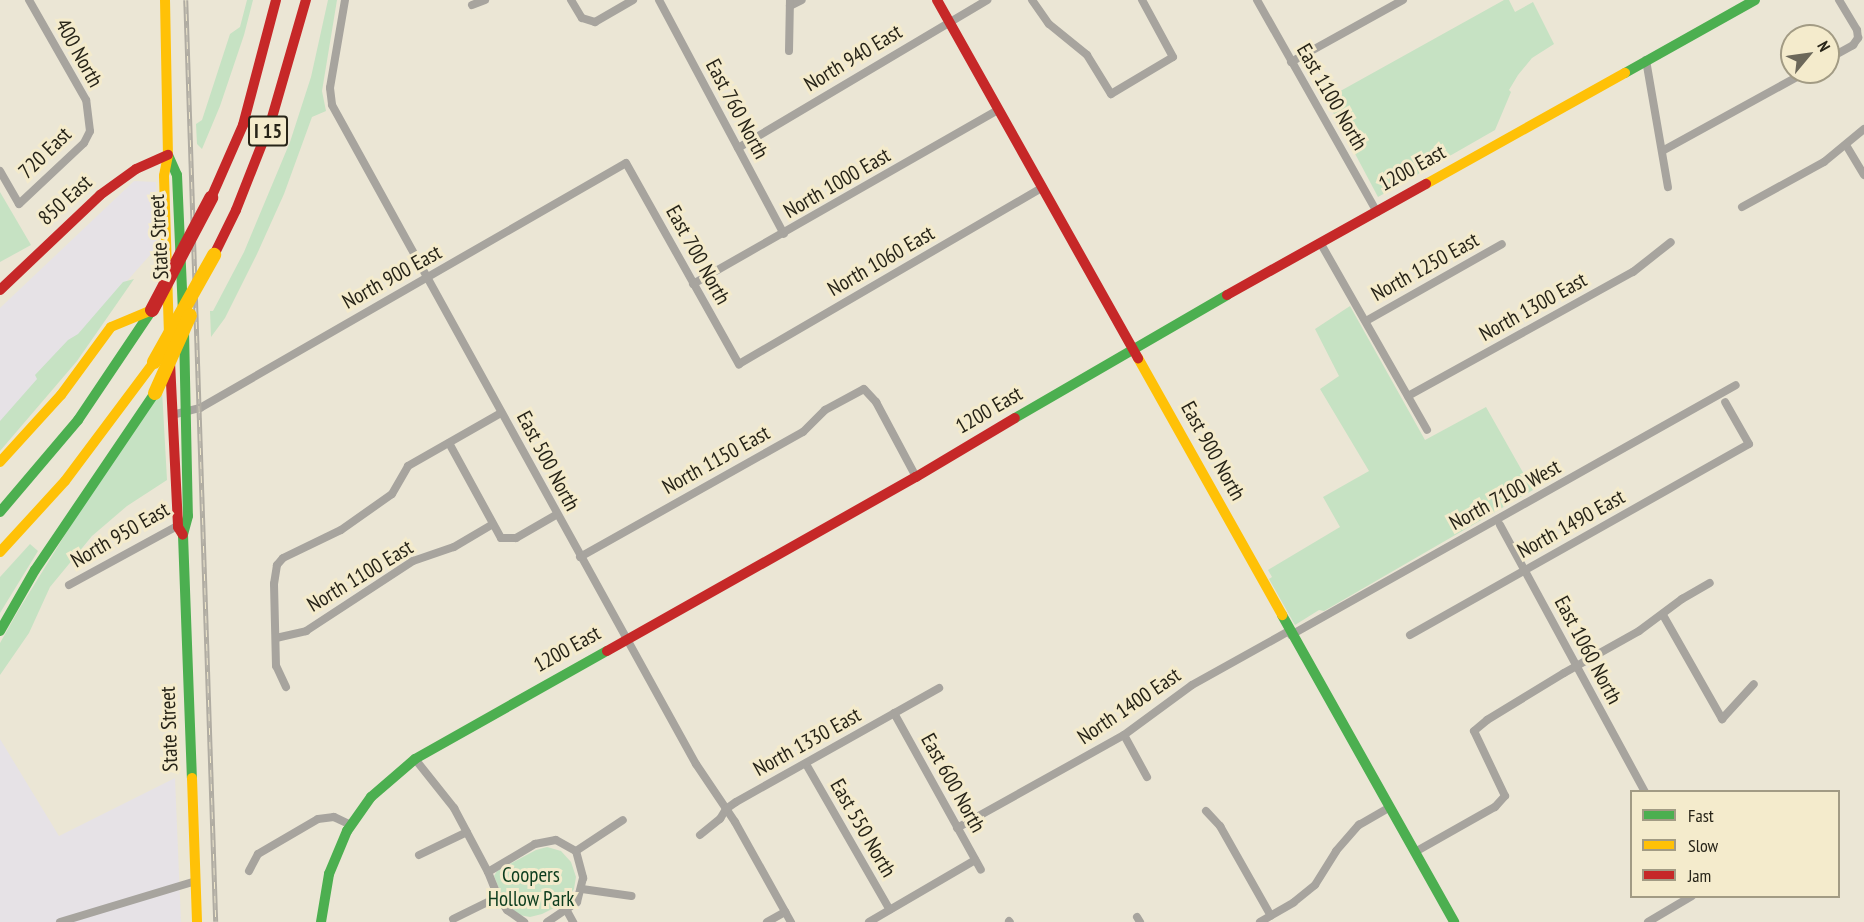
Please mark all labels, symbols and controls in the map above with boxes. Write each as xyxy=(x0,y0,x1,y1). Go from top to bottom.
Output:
street label: 400 North xyxy=(50,14,108,92)
street label: North 940 East xyxy=(800,19,906,97)
north arrow xyxy=(1780,24,1840,84)
text: N xyxy=(1813,38,1835,55)
street label: East 1100 North xyxy=(1291,39,1373,155)
street label: East 760 North xyxy=(700,55,774,163)
road number: I 15 xyxy=(247,114,289,148)
street label: 720 East xyxy=(14,122,76,184)
street label: 1200 East xyxy=(1374,139,1450,197)
street label: North 1000 East xyxy=(779,142,895,224)
street label: 850 East xyxy=(33,170,97,230)
street label: State Street xyxy=(144,194,174,280)
street label: East 700 North xyxy=(661,201,735,309)
street label: North 1060 East xyxy=(823,220,939,302)
street label: North 1250 East xyxy=(1367,227,1483,307)
street label: North 900 East xyxy=(338,240,446,314)
street label: North 1300 East xyxy=(1475,267,1591,347)
street label: 1200 East xyxy=(951,381,1027,439)
street label: East 900 North xyxy=(1176,397,1250,505)
street label: East 500 North xyxy=(511,407,585,515)
street label: North 1150 East xyxy=(658,420,774,500)
street label: North 7100 West xyxy=(1445,454,1565,536)
street label: North 1490 East xyxy=(1513,484,1629,564)
street label: North 950 East xyxy=(66,497,174,573)
street label: North 1100 East xyxy=(303,535,417,617)
street label: East 1060 North xyxy=(1549,592,1627,708)
street label: 1200 East xyxy=(529,620,605,678)
street label: North 1400 East xyxy=(1073,662,1185,750)
street label: State Street xyxy=(155,686,183,772)
street label: North 1330 East xyxy=(749,702,865,782)
street label: East 600 North xyxy=(916,729,990,837)
street label: East 550 North xyxy=(825,774,901,882)
legend xyxy=(1630,790,1840,898)
text: Fast xyxy=(1688,804,1714,827)
text: Slow xyxy=(1688,834,1718,857)
park label: Coopers Hollow Park xyxy=(487,862,575,912)
text: Jam xyxy=(1688,864,1711,887)

